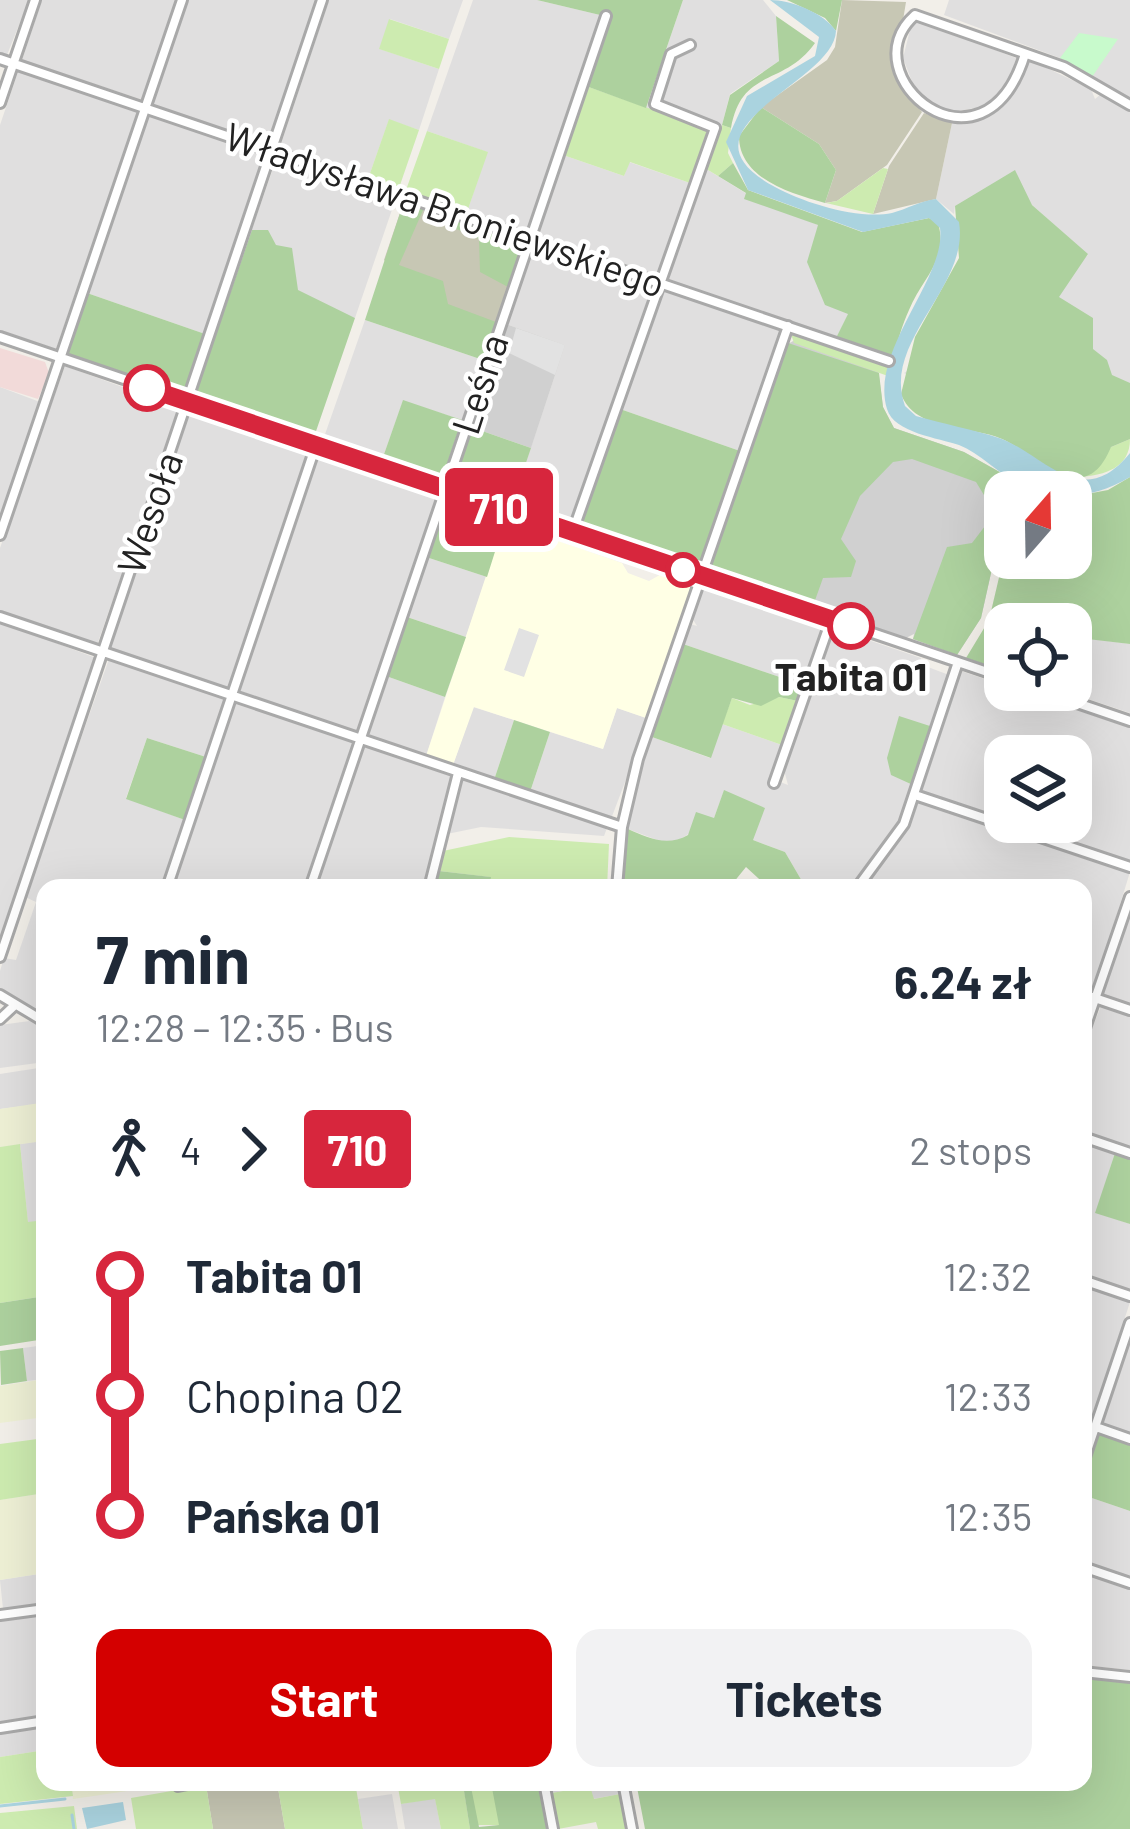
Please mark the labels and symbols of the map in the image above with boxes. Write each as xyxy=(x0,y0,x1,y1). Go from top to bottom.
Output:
street label: Władysława Broniewskiego xyxy=(220,111,671,306)
street label: Leśna xyxy=(440,328,517,440)
unlabelled marker xyxy=(125,366,169,410)
street label: Wesoła xyxy=(106,445,191,580)
line badge: 710 xyxy=(430,468,568,546)
north arrow xyxy=(984,471,1092,579)
unlabelled marker xyxy=(667,554,699,586)
marker: Tabita 01 xyxy=(829,604,873,648)
place label: Tabita 01 xyxy=(775,652,927,699)

